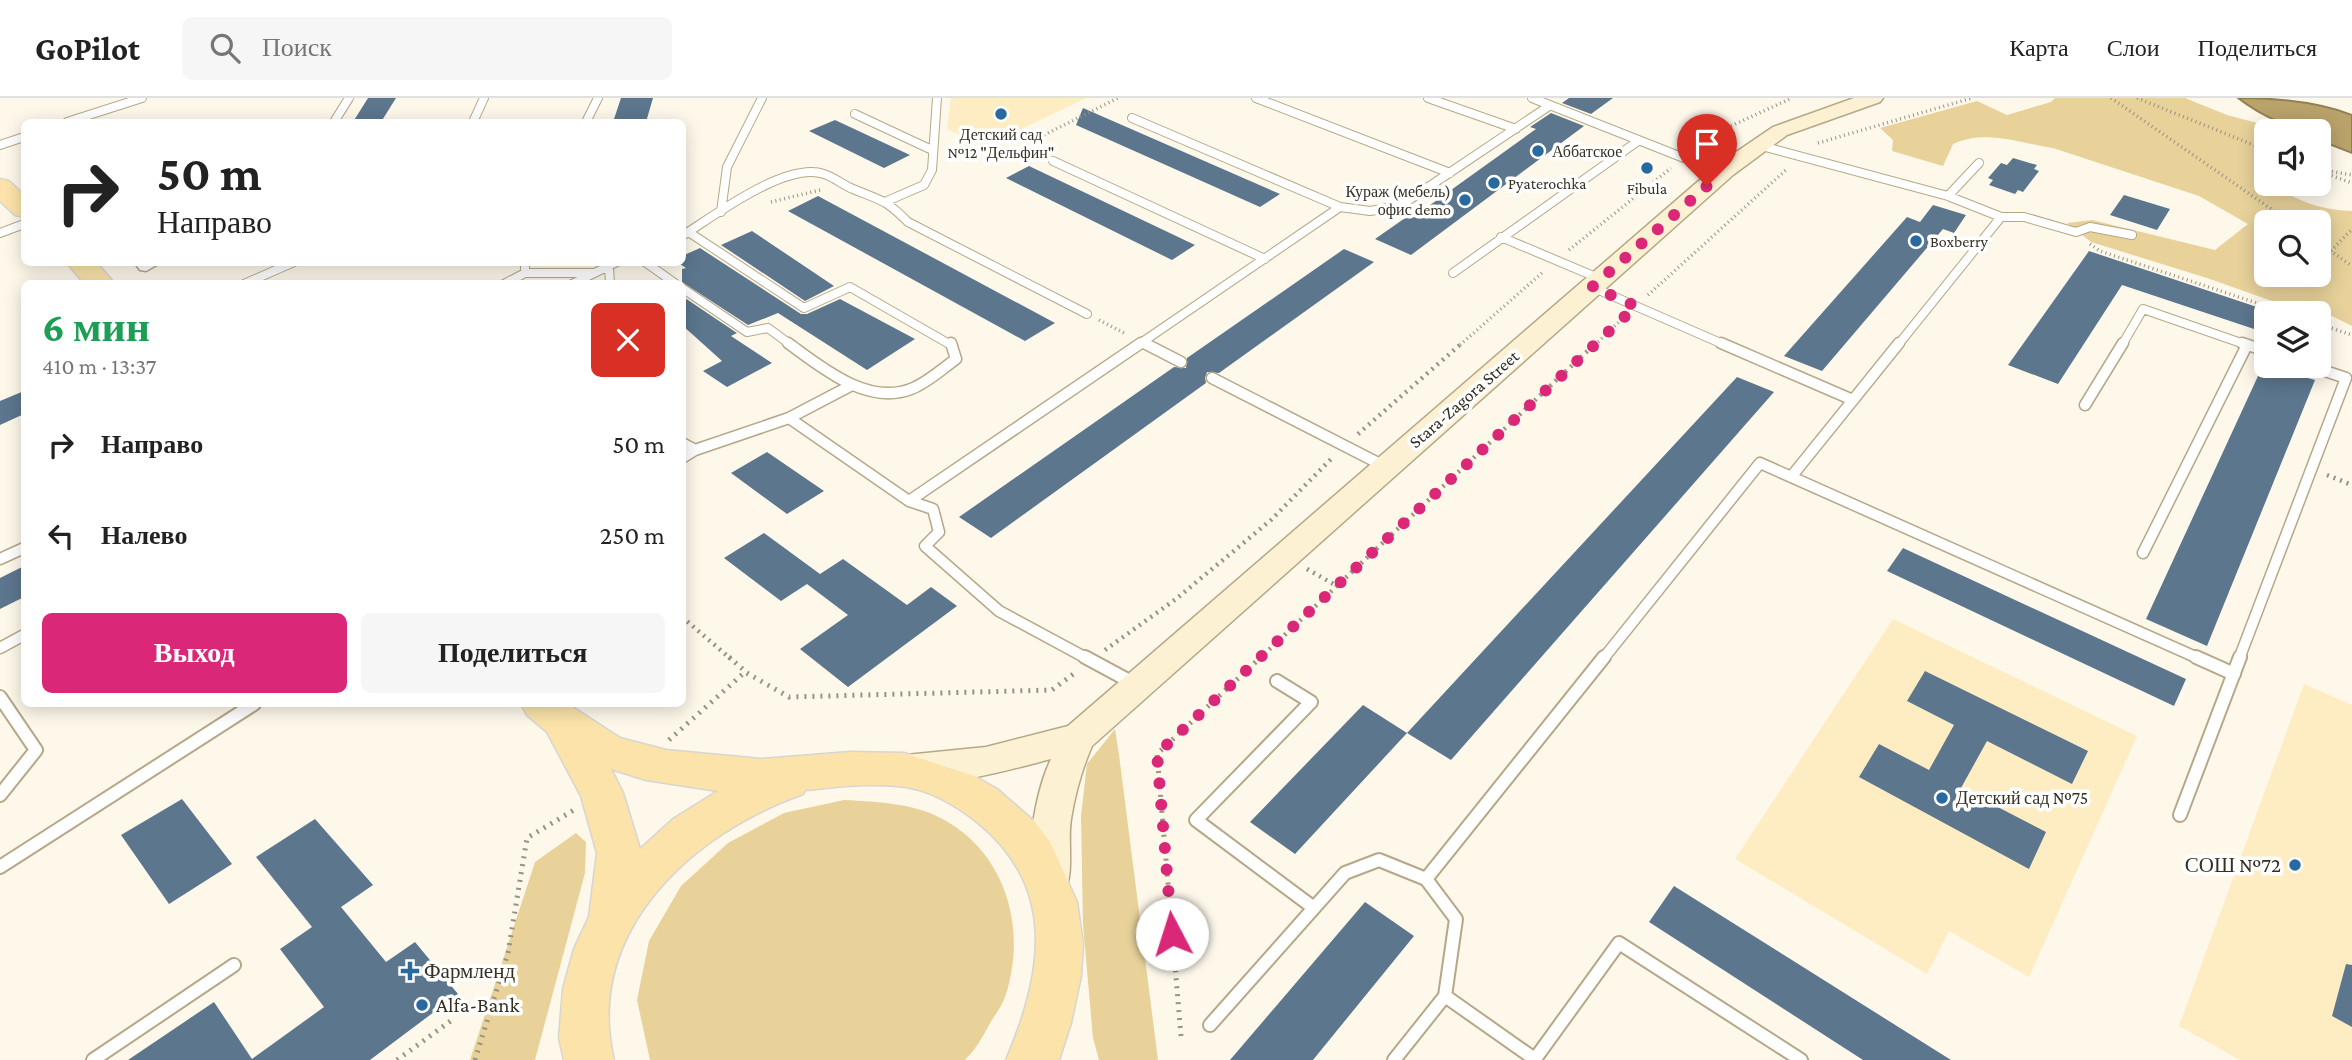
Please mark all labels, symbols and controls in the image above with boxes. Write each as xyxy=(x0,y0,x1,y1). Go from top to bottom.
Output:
search box xyxy=(182,17,672,80)
icon: search xyxy=(206,29,244,67)
text: GoPilot xyxy=(35,30,140,67)
text: Поиск xyxy=(262,33,332,62)
text: Карта xyxy=(2009,34,2069,61)
text: Слои xyxy=(2107,34,2160,61)
text: Поделиться xyxy=(2198,34,2317,61)
marker: Детский сад №12 "Дельфин" xyxy=(993,106,1009,122)
pin xyxy=(1677,114,1737,186)
map controls xyxy=(2254,119,2331,378)
button: sound xyxy=(2254,119,2331,196)
icon: arrive xyxy=(1688,125,1726,163)
place label: Детский сад №12 "Дельфин" xyxy=(948,126,1054,162)
marker: Аббатское xyxy=(1530,143,1546,159)
place label: Аббатское xyxy=(1552,143,1622,160)
text: 50 m xyxy=(157,146,262,201)
icon: right xyxy=(42,147,133,238)
marker: Fibula xyxy=(1639,160,1655,176)
marker: Pyaterochka xyxy=(1486,175,1502,191)
place label: Pyaterochka xyxy=(1508,175,1587,193)
place label: Fibula xyxy=(1627,180,1668,197)
place label: Кураж (мебель) офис demo xyxy=(1346,183,1451,219)
marker: Кураж (мебель) офис demo xyxy=(1457,192,1473,208)
text: Направо xyxy=(157,204,272,240)
button: search xyxy=(2254,210,2331,287)
marker: Boxberry xyxy=(1908,233,1924,249)
place label: Boxberry xyxy=(1930,233,1989,251)
button: layers xyxy=(2254,301,2331,378)
text: 6 мин xyxy=(42,303,150,350)
button: close xyxy=(591,303,665,377)
street label: Stara-Zagora Street xyxy=(1405,345,1524,452)
text: 410 m · 13:37 xyxy=(42,353,156,379)
icon: right xyxy=(42,426,80,464)
text: Направо xyxy=(101,430,203,459)
text: 50 m xyxy=(612,430,665,459)
icon: left xyxy=(42,517,80,555)
text: Налево xyxy=(101,521,187,550)
text: 250 m xyxy=(600,521,665,550)
button: Выход xyxy=(42,613,347,693)
button: Поделиться xyxy=(361,613,665,693)
place label: Детский сад №75 xyxy=(1956,788,2088,808)
marker: Детский сад №75 xyxy=(1934,790,1950,806)
place label: СОШ №72 xyxy=(2185,853,2281,877)
marker: СОШ №72 xyxy=(2287,857,2303,873)
position arrow xyxy=(1135,897,1209,971)
place label: Фармленд xyxy=(424,959,515,983)
marker: Фармленд xyxy=(402,963,418,979)
place label: Alfa-Bank xyxy=(436,993,520,1017)
marker: Alfa-Bank xyxy=(414,997,430,1013)

